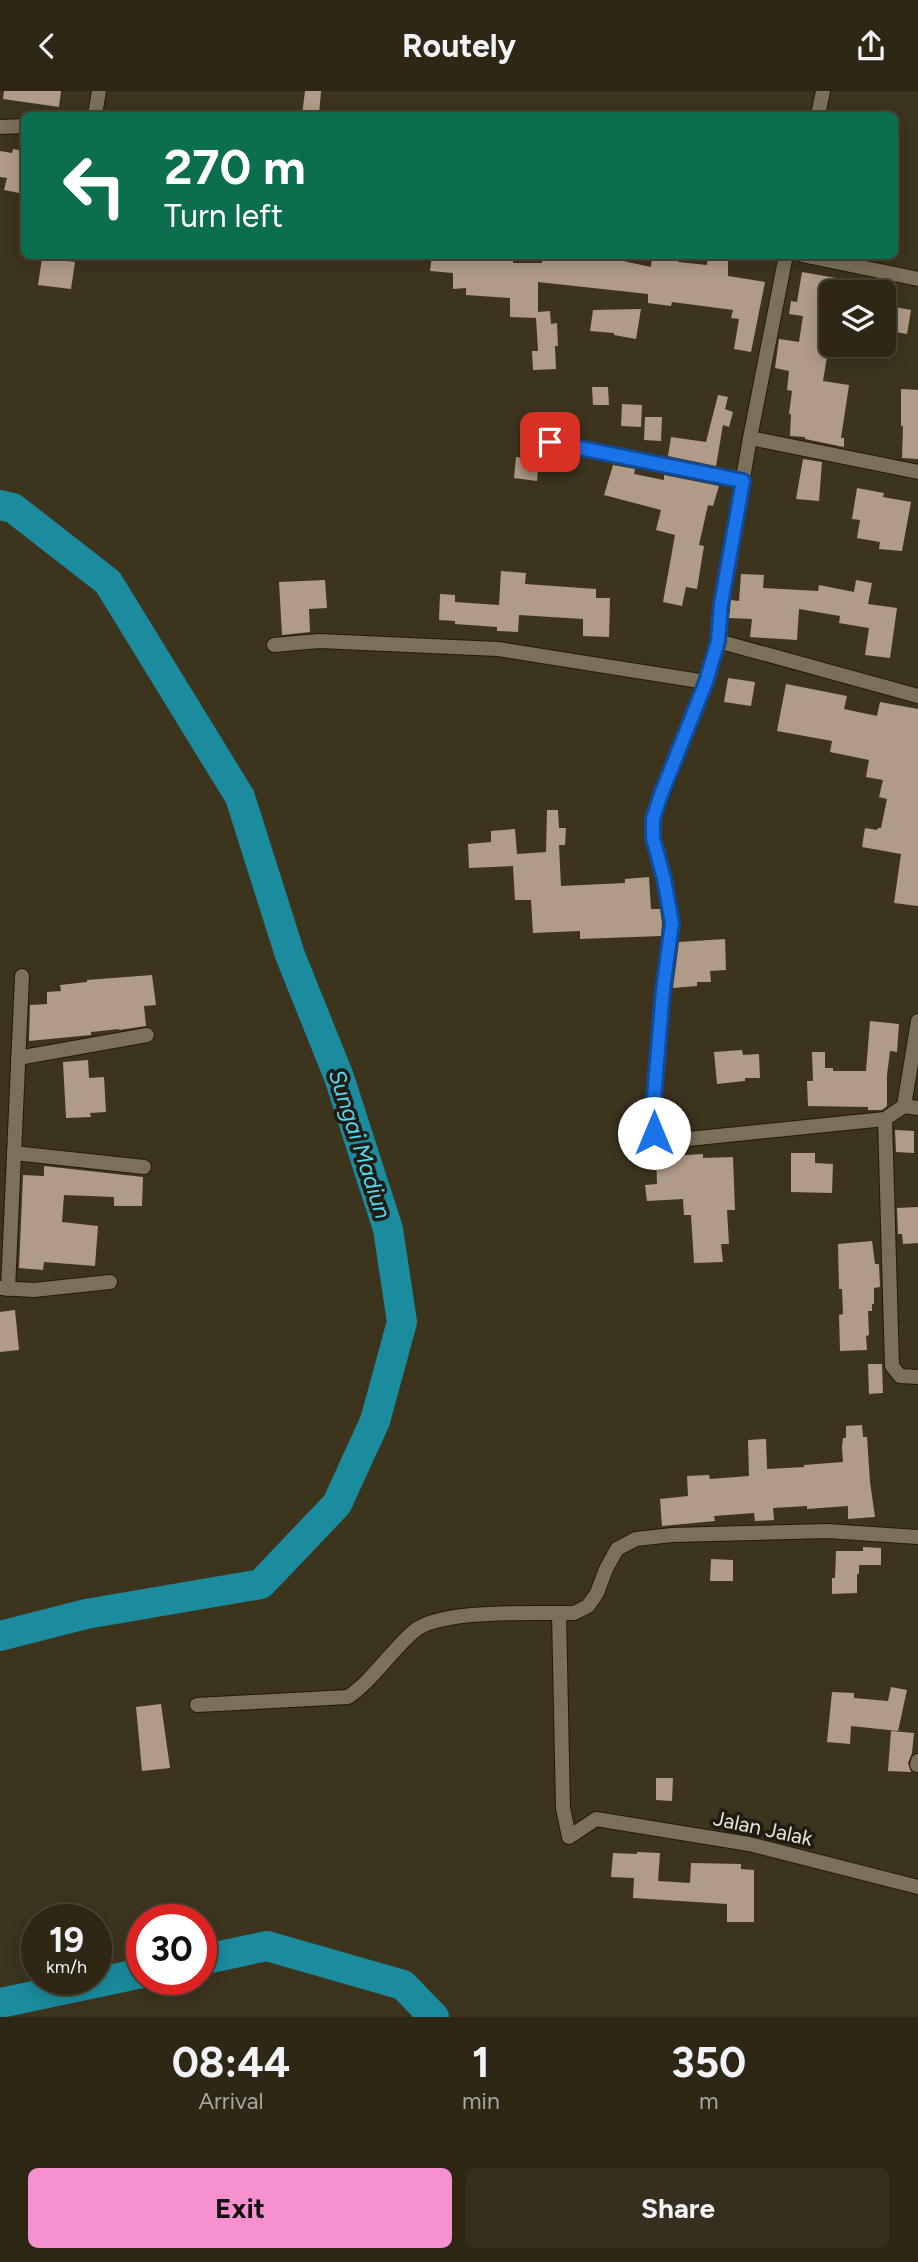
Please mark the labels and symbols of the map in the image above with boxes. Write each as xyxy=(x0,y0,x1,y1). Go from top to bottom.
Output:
pin xyxy=(520,412,580,472)
water label: Sungai Madiun xyxy=(323,1066,397,1222)
position arrow xyxy=(617,1096,691,1170)
street label: Jalan Jalak xyxy=(711,1805,816,1851)
speed limit sign: 30 xyxy=(126,1904,217,1995)

